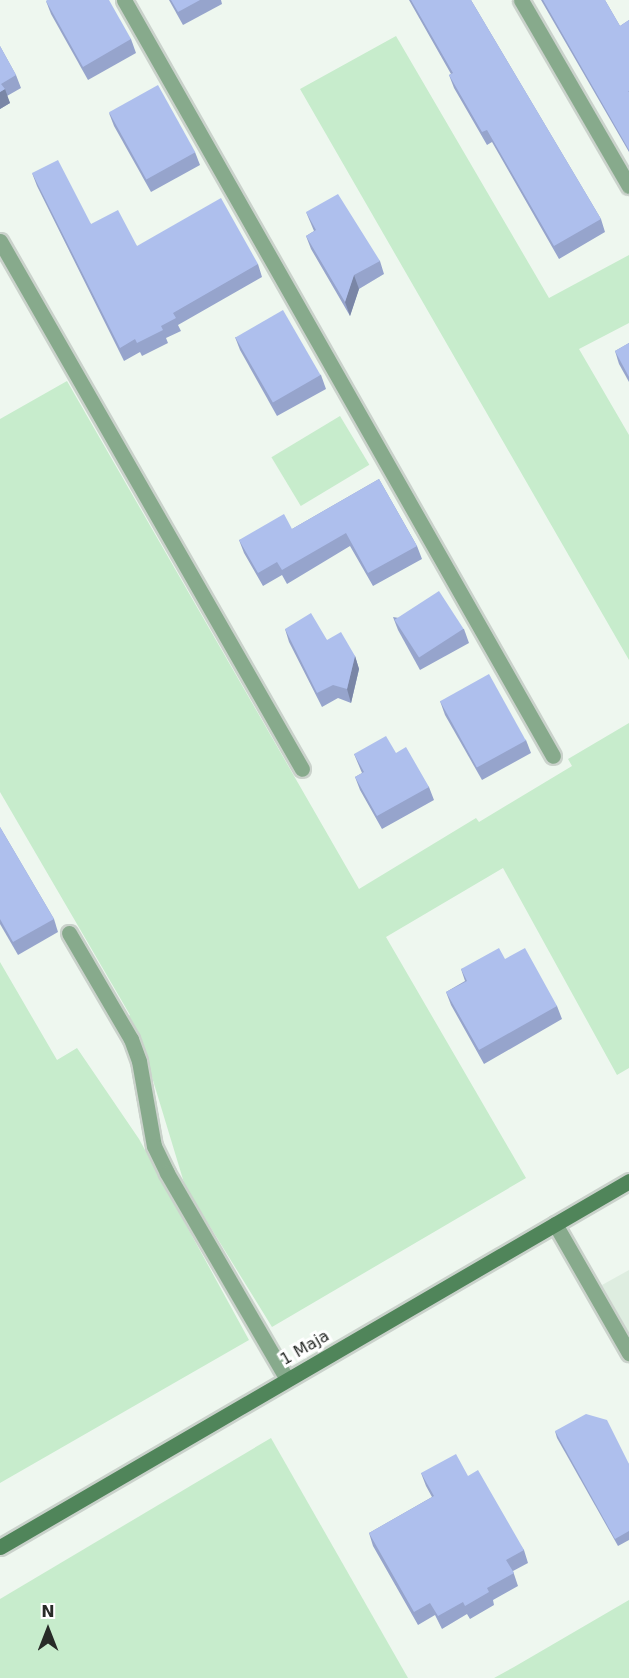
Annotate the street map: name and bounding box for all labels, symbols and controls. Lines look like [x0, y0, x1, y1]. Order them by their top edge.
street label: 1 Maja [277, 1326, 333, 1370]
north arrow [18, 1600, 78, 1660]
text: N [41, 1602, 55, 1621]

